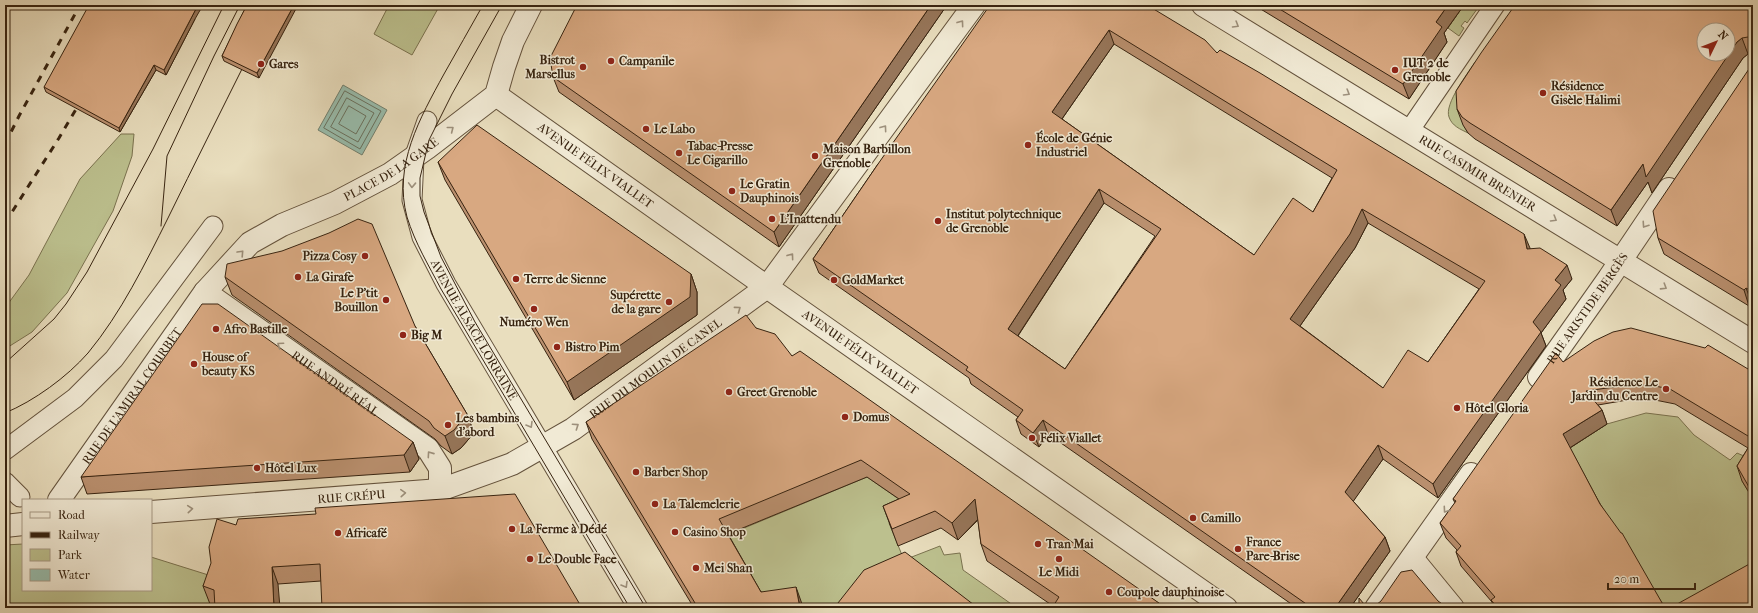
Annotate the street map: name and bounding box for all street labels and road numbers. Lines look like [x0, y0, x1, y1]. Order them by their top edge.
street label: AVENUE FÉLIX VIALLET [534, 119, 657, 212]
street label: RUE CASIMIR BRENIER [1416, 132, 1540, 215]
street label: PLACE DE LA GARE [341, 135, 441, 204]
street label: RUE ARISTIDE BERGÈS [1544, 250, 1631, 366]
street label: AVENUE ALSACE LORRAINE [427, 256, 520, 403]
street label: AVENUE FÉLIX VIALLET [799, 306, 922, 398]
street label: RUE DU MOULIN DE CANEL [587, 315, 725, 421]
street label: RUE DE L'AMIRAL COURBET [79, 324, 185, 467]
street label: RUE ANDRÉ RÉAL [289, 348, 382, 419]
street label: RUE CRÉPU [317, 487, 387, 506]

